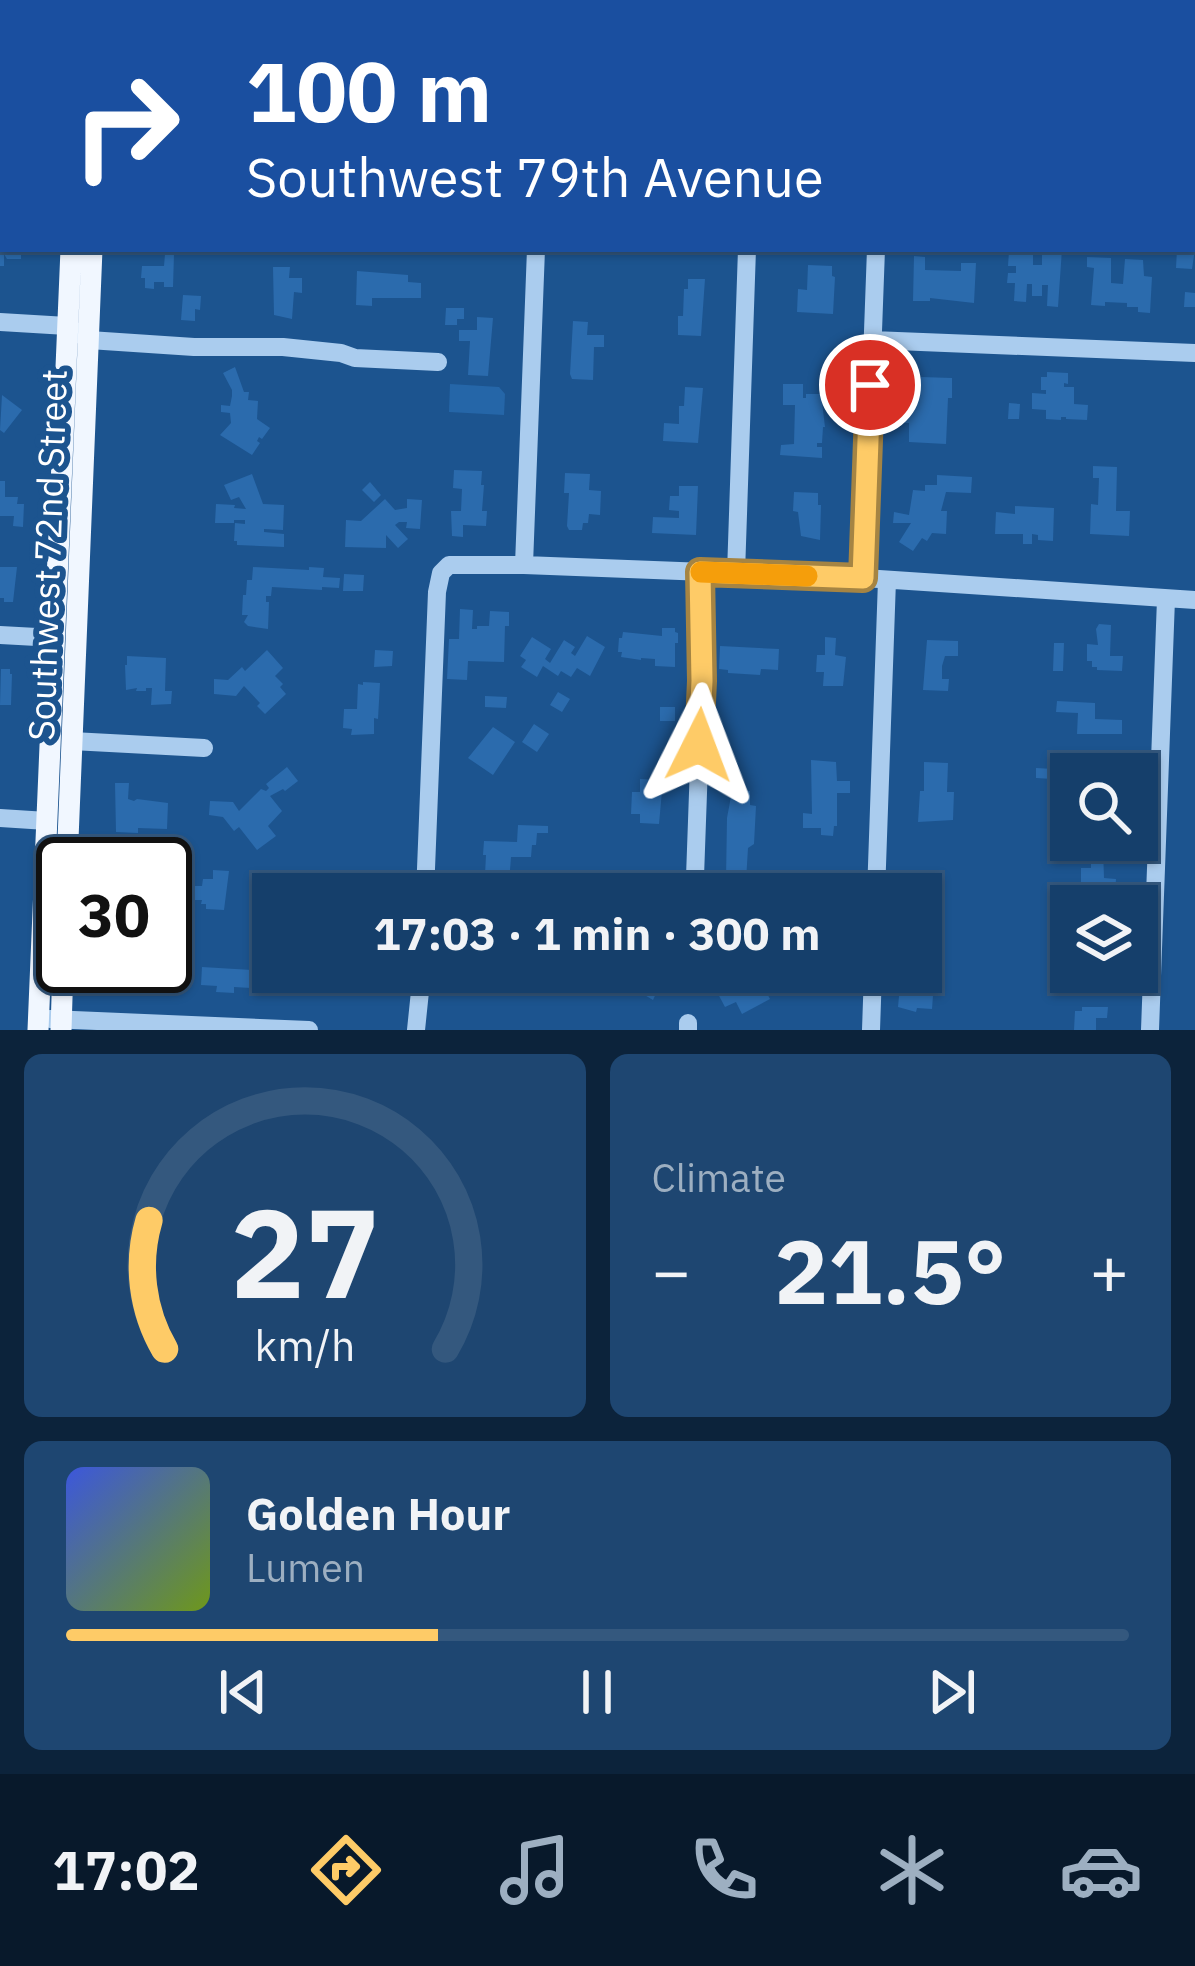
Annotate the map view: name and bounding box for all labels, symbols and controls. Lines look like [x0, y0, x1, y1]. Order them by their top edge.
text: 100 m [246, 36, 492, 145]
icon: right [48, 48, 204, 204]
text: Southwest 79th Avenue [246, 142, 824, 212]
pin [819, 334, 921, 436]
icon: arrive [837, 352, 903, 418]
street label: Southwest 72nd Street [17, 368, 77, 742]
position arrow [636, 682, 762, 808]
map controls [1050, 753, 1158, 993]
button: search [1050, 753, 1158, 861]
speed limit sign: 30 [36, 837, 192, 993]
button: layers [1050, 885, 1158, 993]
text: 17:03 · 1 min · 300 m [374, 904, 820, 962]
text: Climate [652, 1152, 786, 1203]
text: 27 [230, 1170, 380, 1332]
text: 21.5° [774, 1212, 1006, 1329]
text: − [652, 1227, 691, 1313]
text: + [1089, 1227, 1129, 1313]
text: km/h [254, 1316, 355, 1372]
text: Golden Hour [246, 1484, 510, 1542]
text: Lumen [246, 1542, 365, 1593]
icon: previous [210, 1659, 276, 1725]
icon: pause [564, 1659, 630, 1725]
icon: next [919, 1659, 985, 1725]
icon: directions [304, 1828, 388, 1912]
icon: music [493, 1828, 577, 1912]
icon: phone [682, 1828, 766, 1912]
icon: climate [870, 1828, 954, 1912]
icon: car [1059, 1828, 1143, 1912]
text: 17:02 [52, 1835, 200, 1905]

